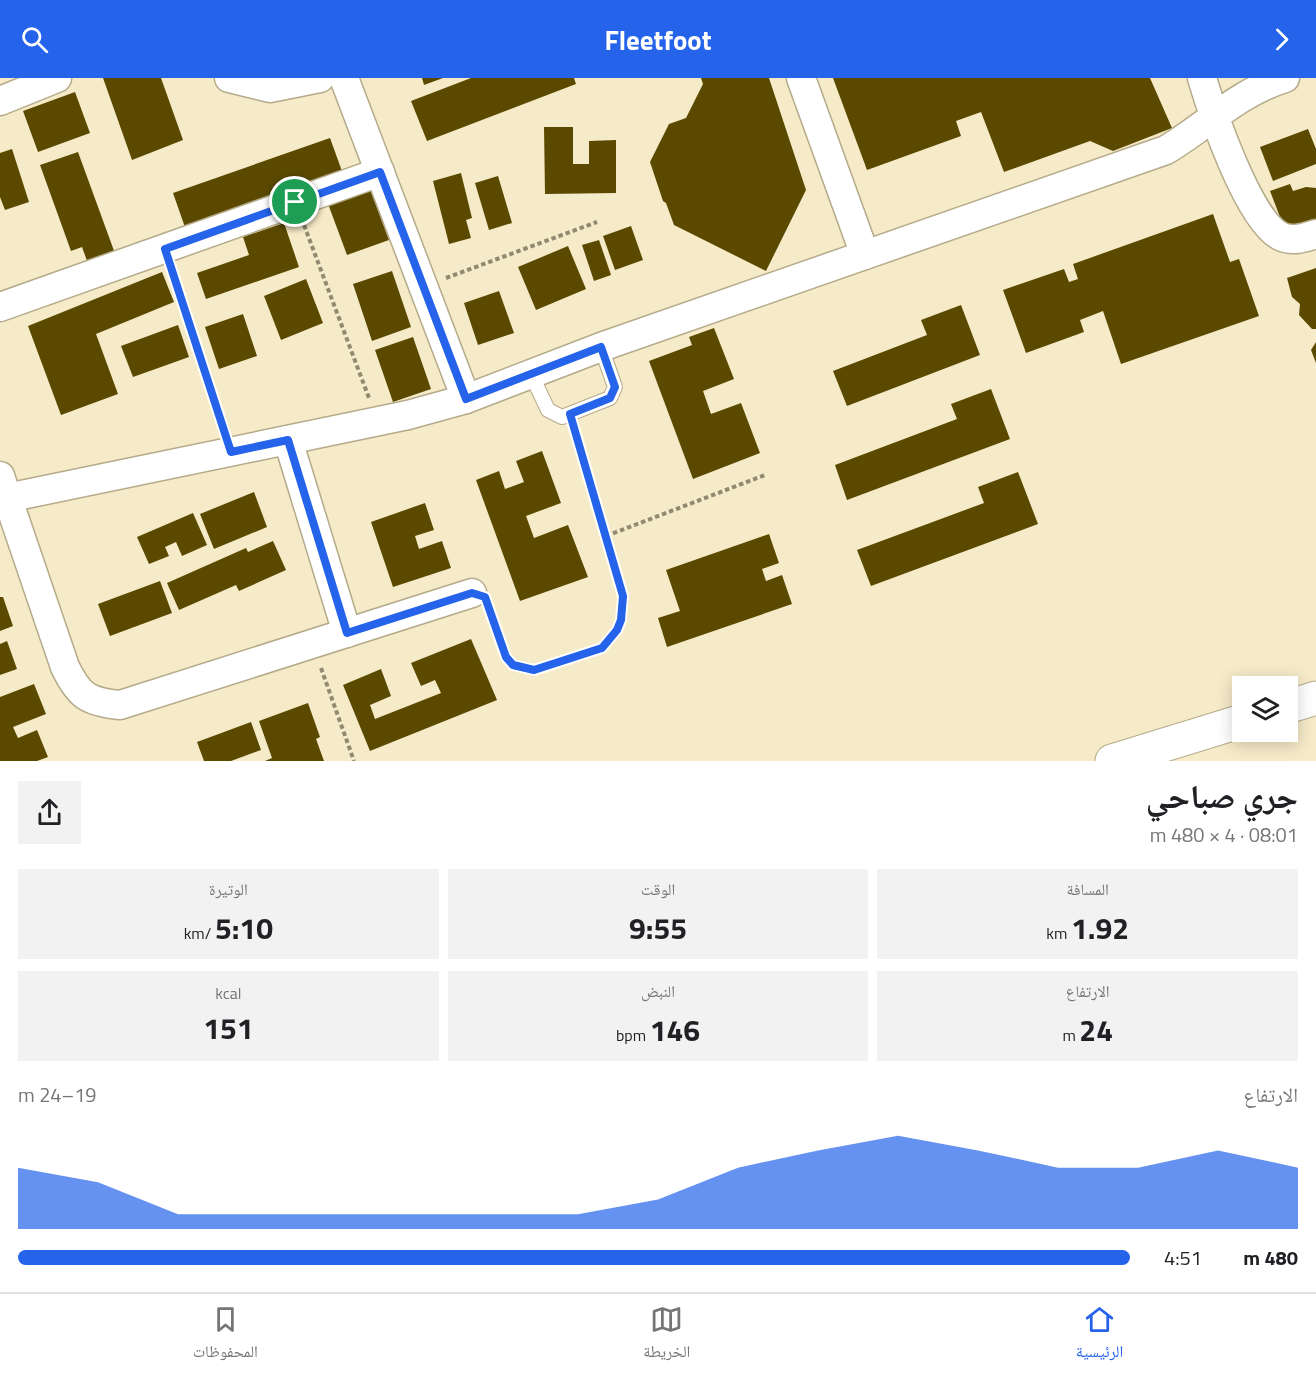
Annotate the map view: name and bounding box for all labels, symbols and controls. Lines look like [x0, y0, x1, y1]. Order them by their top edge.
text: Fleetfoot [604, 19, 712, 60]
icon: search [18, 23, 51, 56]
icon: forward [1265, 23, 1298, 56]
pin [269, 176, 320, 227]
icon: arrive [278, 185, 311, 218]
map controls [1232, 676, 1298, 742]
button: layers [1232, 676, 1298, 742]
text: جري صباحي [1146, 771, 1298, 821]
button: share [18, 781, 81, 844]
text: 08:01 · 4 × 480 m [1150, 819, 1298, 850]
text: الوتيرة [209, 877, 248, 901]
text: الوقت [641, 877, 675, 901]
text: المسافة [1066, 877, 1109, 901]
text: 5:10 [215, 905, 273, 951]
text: 9:55 [629, 905, 687, 951]
text: 1.92 [1071, 905, 1129, 951]
text: /km [184, 921, 215, 945]
text: km [1046, 921, 1071, 945]
text: النبض [641, 979, 675, 1003]
text: الارتفاع [1066, 979, 1110, 1003]
text: kcal [215, 981, 241, 1005]
text: 151 [203, 1005, 254, 1051]
text: 146 [650, 1007, 700, 1053]
text: 24 [1079, 1007, 1113, 1053]
text: bpm [616, 1023, 650, 1047]
text: m [1062, 1023, 1079, 1047]
text: 19–24 m [18, 1079, 97, 1110]
text: الارتفاع [1243, 1079, 1298, 1110]
text: 4:51 [1164, 1242, 1202, 1273]
text: 480 m [1243, 1242, 1298, 1273]
tab: المحفوظات [193, 1303, 258, 1367]
tab: الخريطة [643, 1303, 690, 1367]
tab: الرئيسية [1076, 1303, 1123, 1367]

